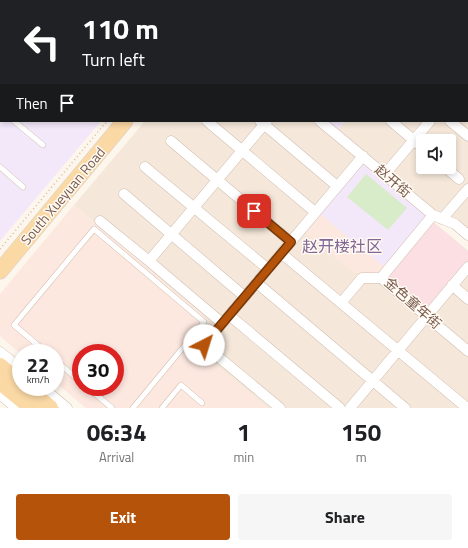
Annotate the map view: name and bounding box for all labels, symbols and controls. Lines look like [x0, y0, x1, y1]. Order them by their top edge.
text: 110 m [82, 7, 159, 50]
icon: left [16, 16, 68, 68]
text: Turn left [82, 46, 145, 73]
text: Then [16, 92, 48, 115]
icon: arrive [56, 92, 78, 114]
map controls [416, 134, 456, 174]
button: sound [416, 134, 456, 174]
street label: South Xueyuan Road [15, 142, 110, 249]
street label: 赵开街 [370, 158, 416, 202]
pin [237, 194, 271, 228]
icon: arrive [243, 200, 265, 222]
district label: 赵开楼社区 [302, 234, 382, 258]
street label: 金色童年街 [380, 272, 447, 334]
position arrow [183, 324, 225, 366]
speed limit sign: 30 [72, 344, 124, 396]
text: 22 [27, 349, 49, 380]
text: km/h [27, 372, 49, 387]
text: 06:34 [87, 414, 147, 450]
text: 1 [237, 414, 251, 450]
text: 150 [341, 414, 381, 450]
text: Arrival [99, 447, 134, 467]
text: min [233, 447, 254, 467]
text: m [356, 447, 367, 467]
button: Exit [16, 494, 230, 540]
button: Share [238, 494, 452, 540]

